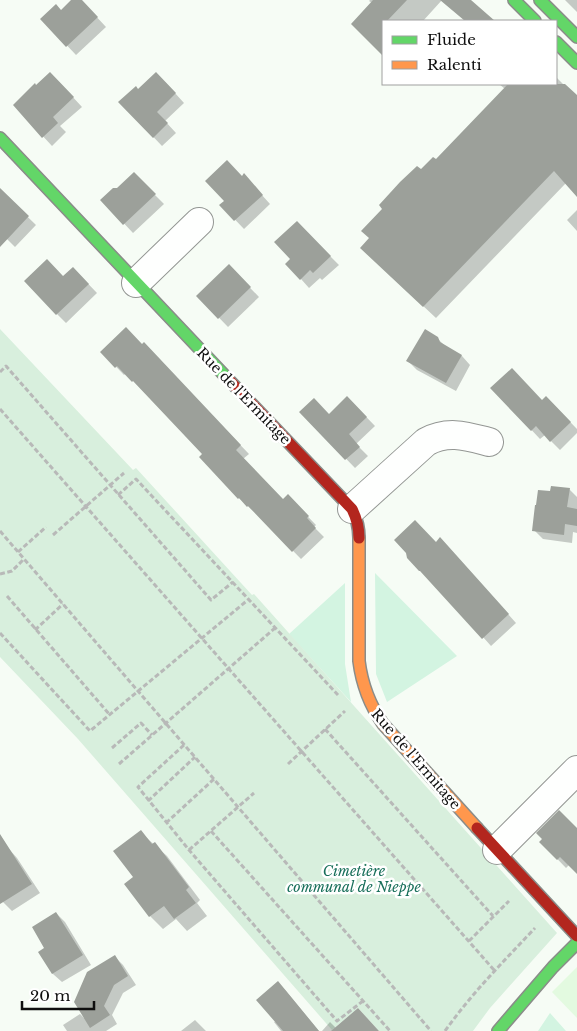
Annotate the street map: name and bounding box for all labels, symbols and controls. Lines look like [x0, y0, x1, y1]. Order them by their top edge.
legend [382, 20, 557, 85]
text: Fluide [427, 30, 476, 49]
text: Ralenti [427, 55, 482, 74]
street label: Rue de l'Ermitage [193, 344, 295, 448]
street label: Rue de l'Ermitage [367, 705, 465, 813]
park label: Cimetière communal de Nieppe [287, 862, 421, 896]
scale bar [22, 978, 95, 1010]
text: 20 m [30, 986, 70, 1005]

